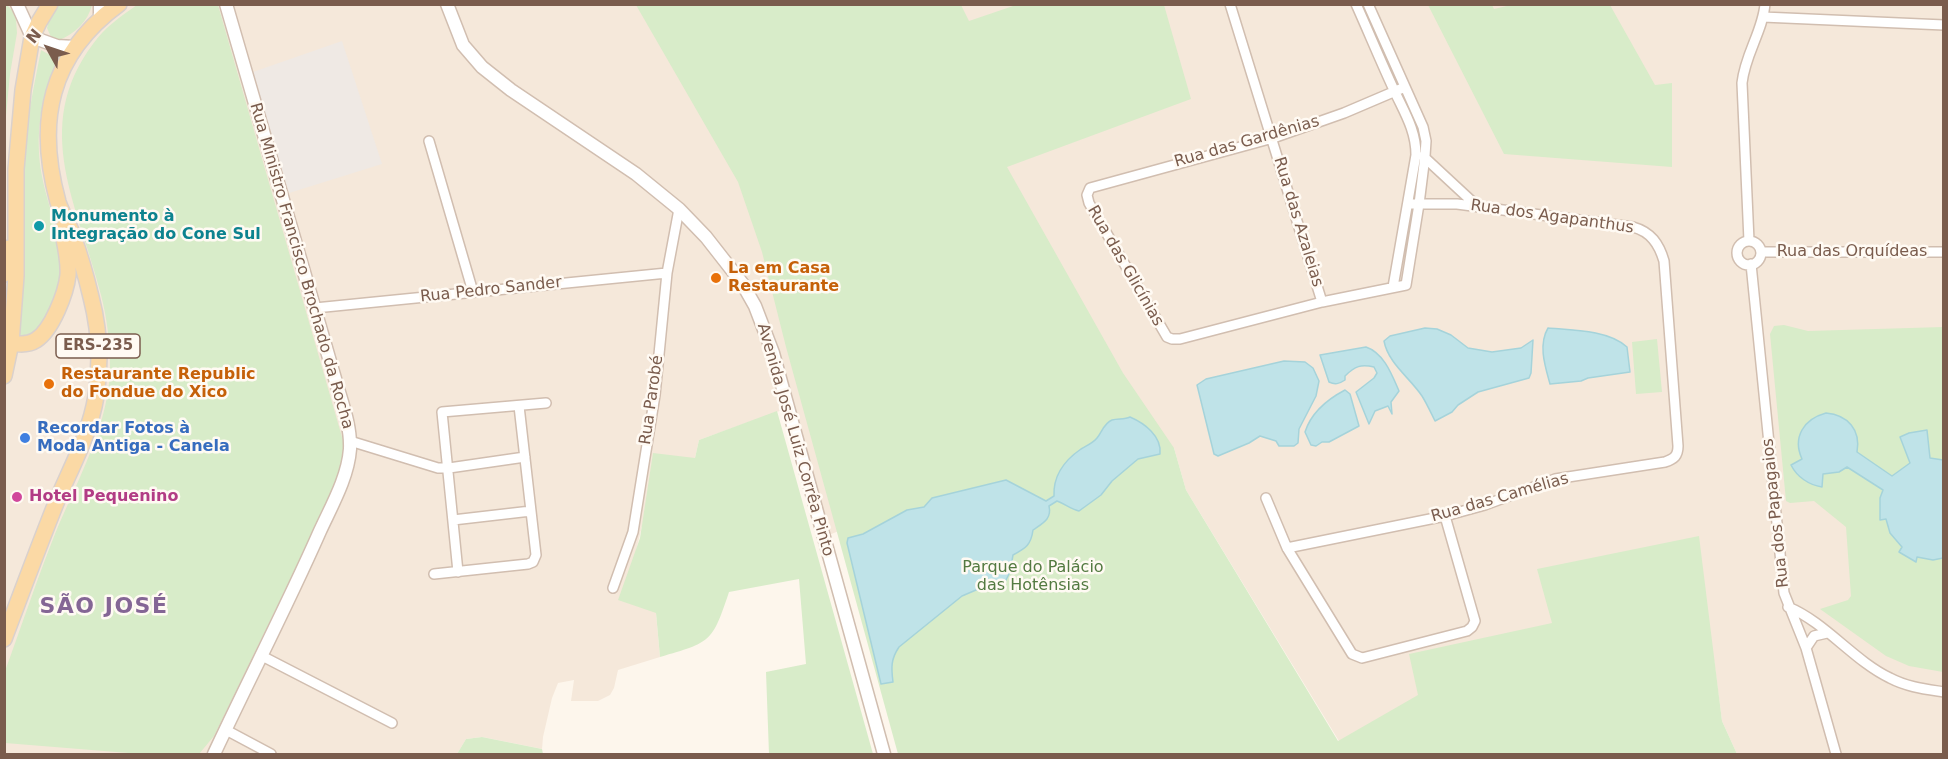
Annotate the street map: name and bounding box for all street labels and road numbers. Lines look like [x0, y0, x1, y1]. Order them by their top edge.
street label: Rua Ministro Francisco Brochado da Rocha [245, 101, 357, 431]
street label: Rua das Gardênias [1172, 112, 1322, 172]
street label: Rua das Azaleias [1269, 155, 1327, 289]
street label: Rua dos Agapanthus [1469, 196, 1635, 238]
street label: Rua das Glicínias [1083, 202, 1167, 330]
street label: Rua das Orquídeas [1777, 242, 1927, 262]
street label: Rua Pedro Sander [419, 273, 563, 307]
street label: Avenida José Luiz Corrêa Pinto [752, 321, 838, 559]
road number: ERS-235 [56, 334, 140, 358]
street label: Rua Parobé [636, 354, 668, 446]
street label: Rua dos Papagaios [1759, 437, 1793, 589]
street label: Rua das Camélias [1429, 469, 1571, 527]

